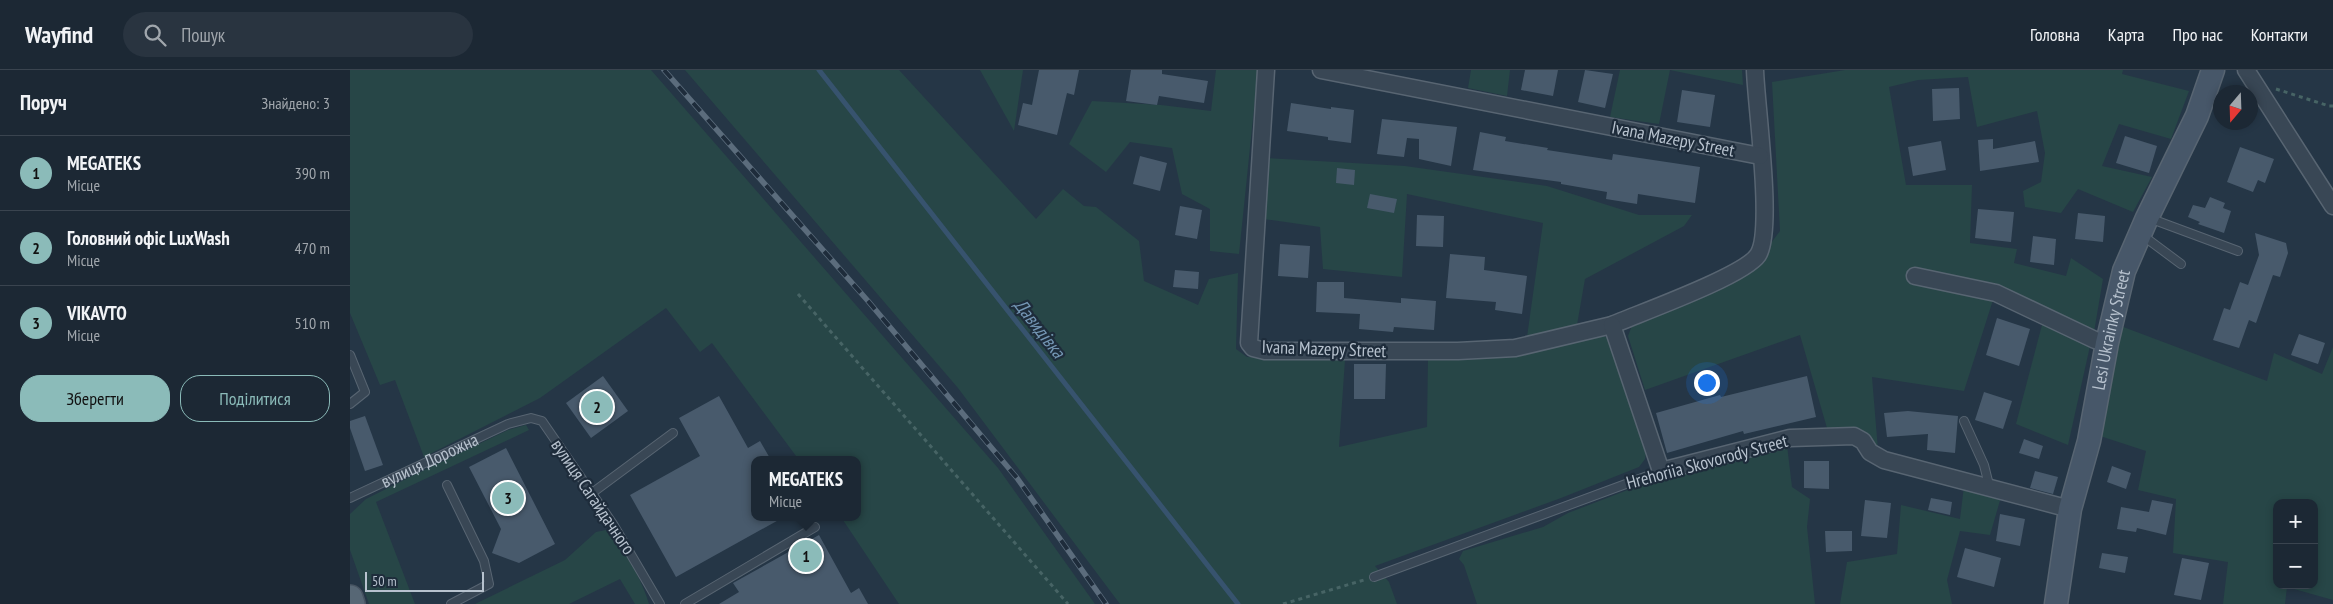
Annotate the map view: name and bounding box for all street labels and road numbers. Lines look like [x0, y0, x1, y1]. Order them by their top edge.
street label: Ivana Mazepy Street [1610, 115, 1737, 162]
street label: Lesi Ukrainky Street [2087, 267, 2135, 392]
street label: Ivana Mazepy Street [1261, 335, 1387, 362]
street label: вулиця Дорожна [377, 428, 482, 493]
street label: Hrehoriia Skovorody Street [1624, 429, 1790, 494]
street label: вулиця Сагайдачного [546, 435, 641, 559]

